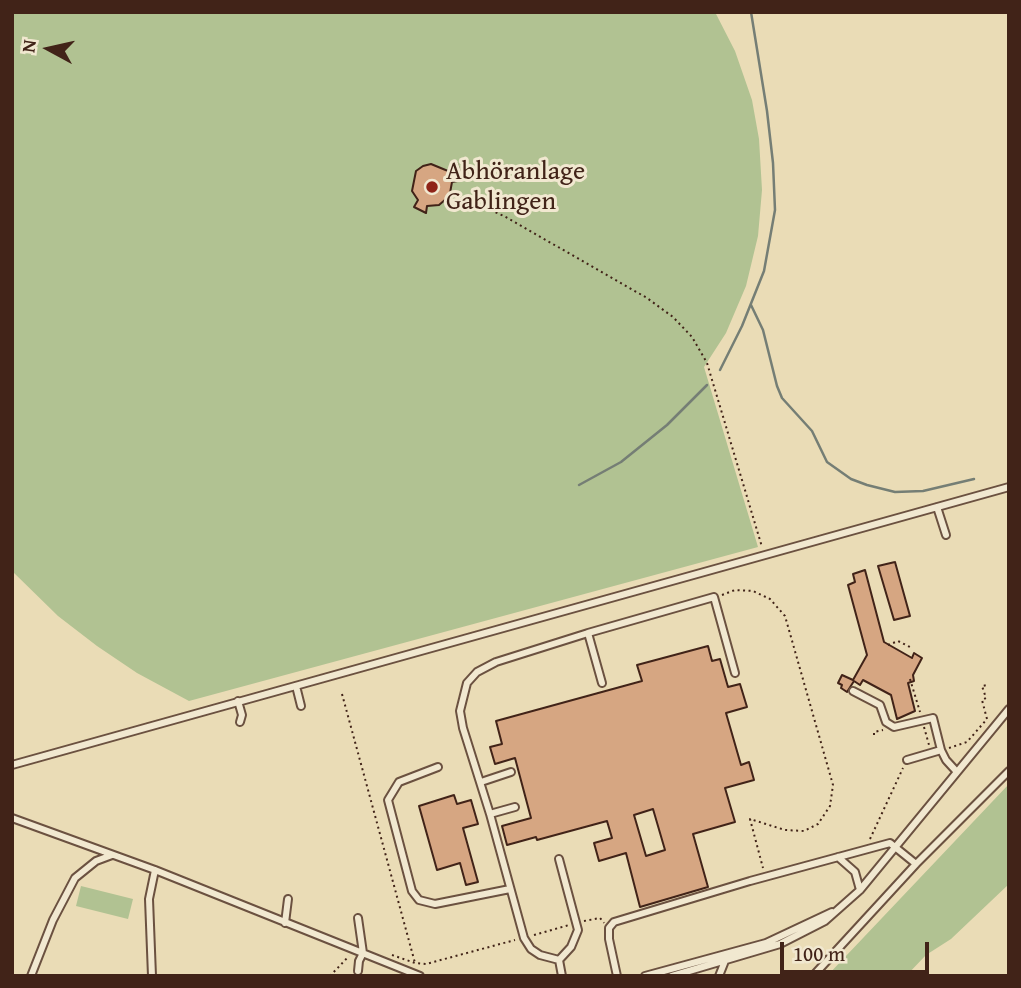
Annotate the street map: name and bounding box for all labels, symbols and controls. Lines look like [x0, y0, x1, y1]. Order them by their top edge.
north arrow [14, 14, 84, 84]
text: N [13, 38, 43, 54]
place label: Abhöranlage Gablingen [446, 156, 585, 218]
marker: Abhöranlage Gablingen [424, 179, 440, 195]
scale bar [783, 928, 932, 972]
text: 100 m [793, 938, 845, 969]

